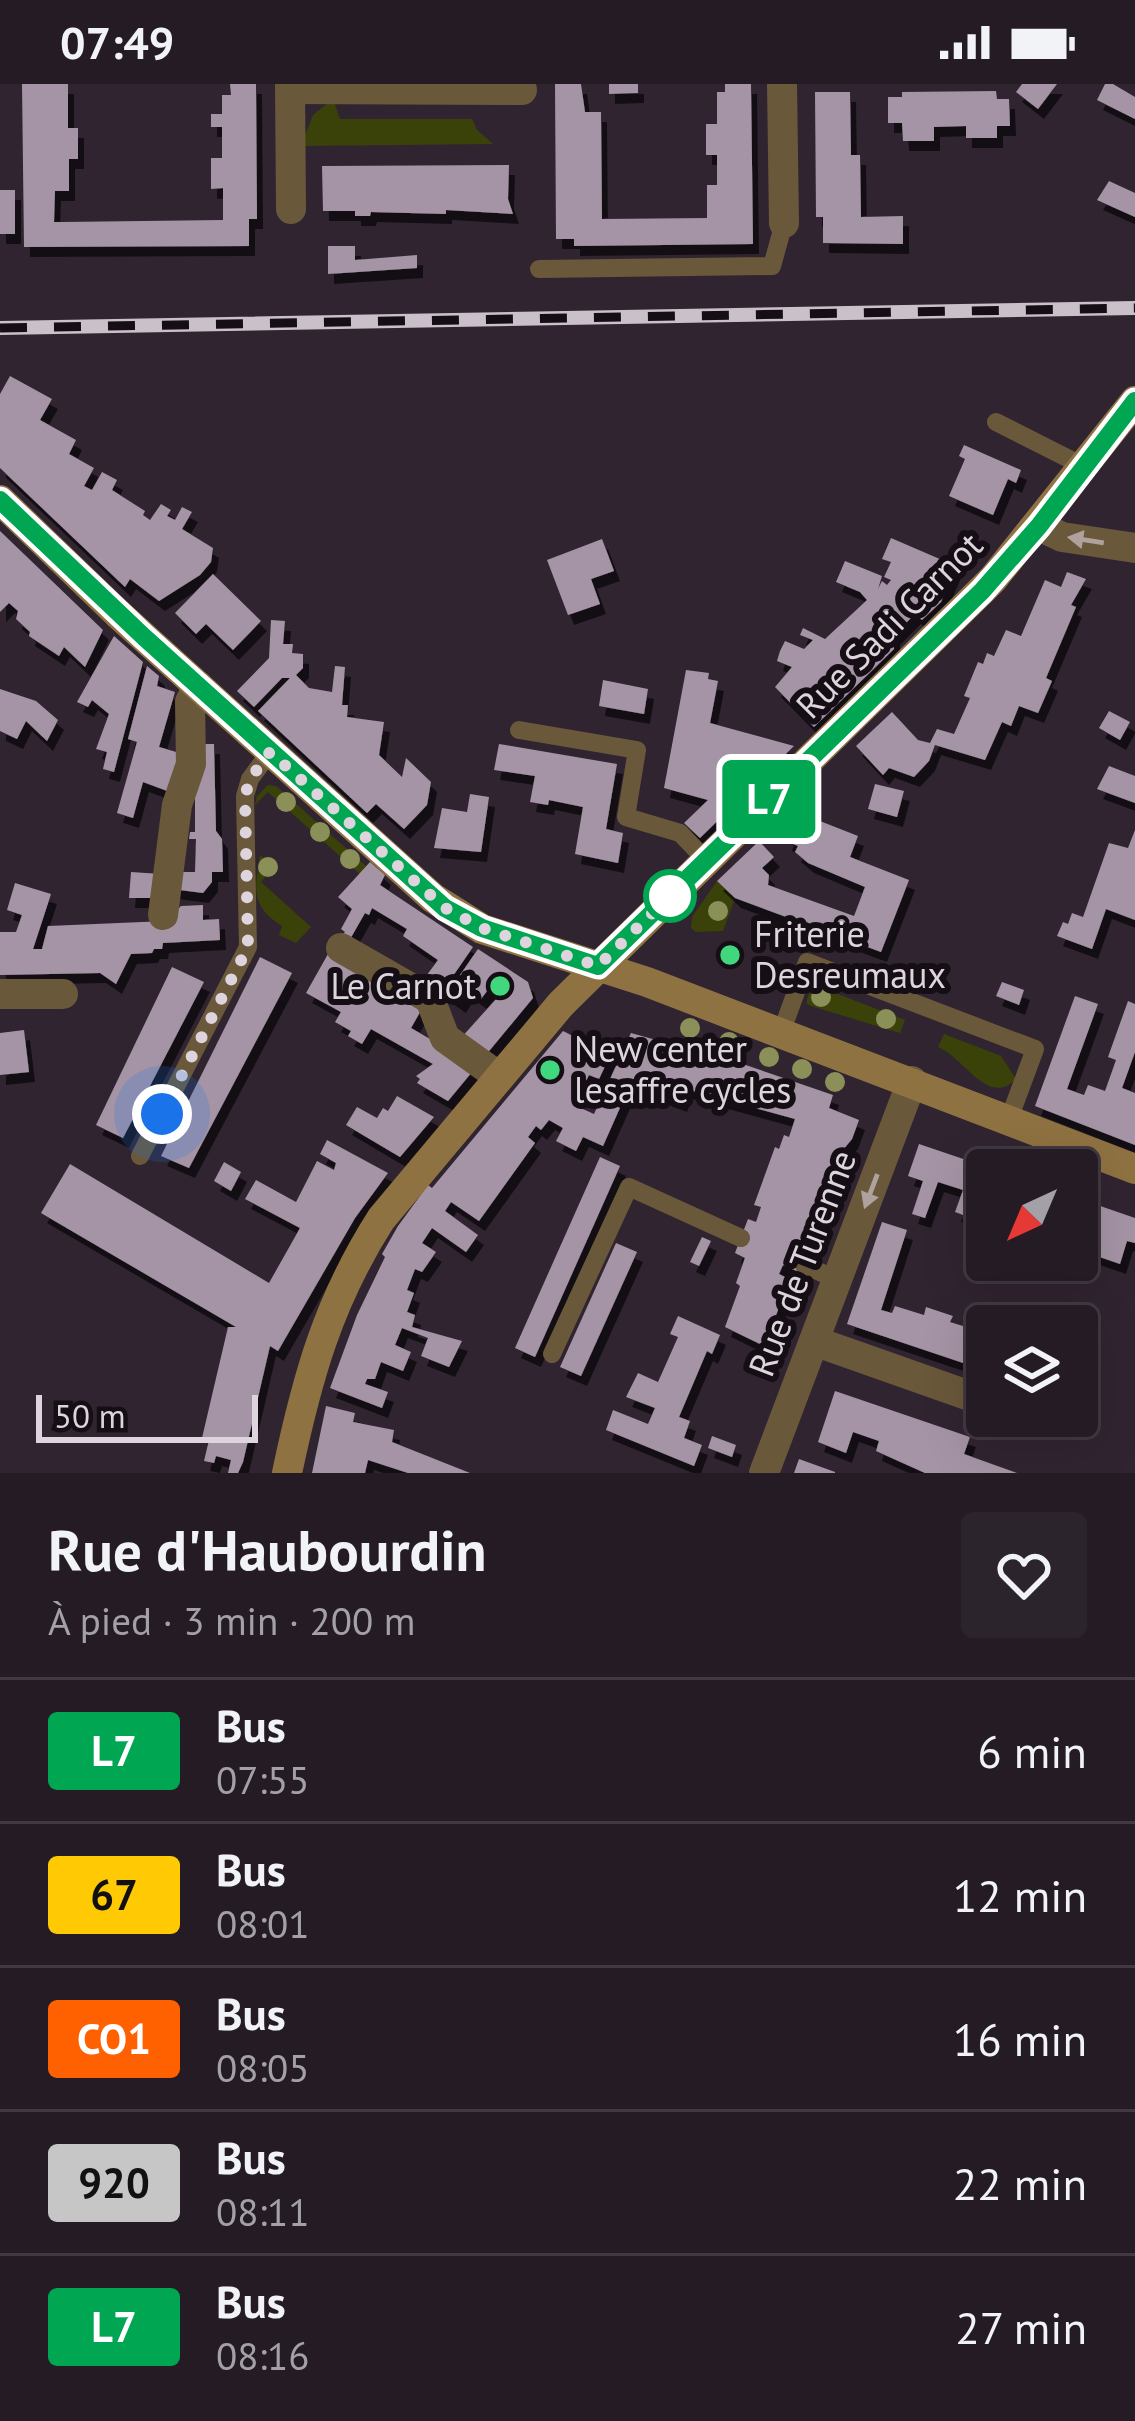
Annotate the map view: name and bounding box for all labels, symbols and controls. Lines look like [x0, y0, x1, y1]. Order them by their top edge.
text: 07:49 [60, 13, 174, 71]
street label: Rue Sadi Carnot [785, 521, 992, 728]
one-way arrow [1067, 531, 1104, 550]
line badge: L7 [715, 760, 823, 838]
text: L7 [746, 771, 792, 826]
unlabelled marker [645, 871, 695, 921]
place label: Friterie Desreumaux [754, 910, 946, 998]
marker: Friterie Desreumaux [717, 942, 743, 968]
place label: Le Carnot [330, 962, 476, 1009]
marker: Le Carnot [487, 973, 513, 999]
place label: New center lesaffre cycles [574, 1025, 791, 1113]
marker: New center lesaffre cycles [537, 1057, 563, 1083]
your location [132, 1084, 192, 1144]
street label: Rue de Turenne [737, 1143, 866, 1382]
north arrow [966, 1149, 1098, 1281]
map controls [966, 1149, 1098, 1437]
one-way arrow [861, 1173, 880, 1209]
button: layers [966, 1305, 1098, 1437]
scale bar [36, 1389, 258, 1442]
text: 50 m [54, 1394, 126, 1437]
button: heart [961, 1512, 1087, 1638]
text: Rue d'Haubourdin [48, 1513, 487, 1587]
text: À pied · 3 min · 200 m [48, 1595, 415, 1646]
text: Bus [216, 1696, 286, 1754]
text: 6 min [977, 1722, 1087, 1780]
text: L7 [91, 1723, 137, 1778]
text: 07:55 [216, 1754, 310, 1805]
text: Bus [216, 1840, 286, 1898]
text: 12 min [953, 1866, 1087, 1924]
text: 67 [90, 1867, 138, 1922]
text: 08:01 [216, 1898, 310, 1949]
text: Bus [216, 1984, 286, 2042]
text: 16 min [953, 2010, 1087, 2068]
text: CO1 [77, 2011, 151, 2066]
text: 08:05 [216, 2042, 310, 2093]
text: Bus [216, 2128, 286, 2186]
text: 22 min [953, 2154, 1087, 2212]
text: 920 [78, 2155, 150, 2210]
text: 08:11 [216, 2186, 310, 2237]
text: Bus [216, 2272, 286, 2330]
text: 27 min [955, 2298, 1087, 2356]
text: L7 [91, 2299, 137, 2354]
text: 08:16 [216, 2330, 310, 2381]

